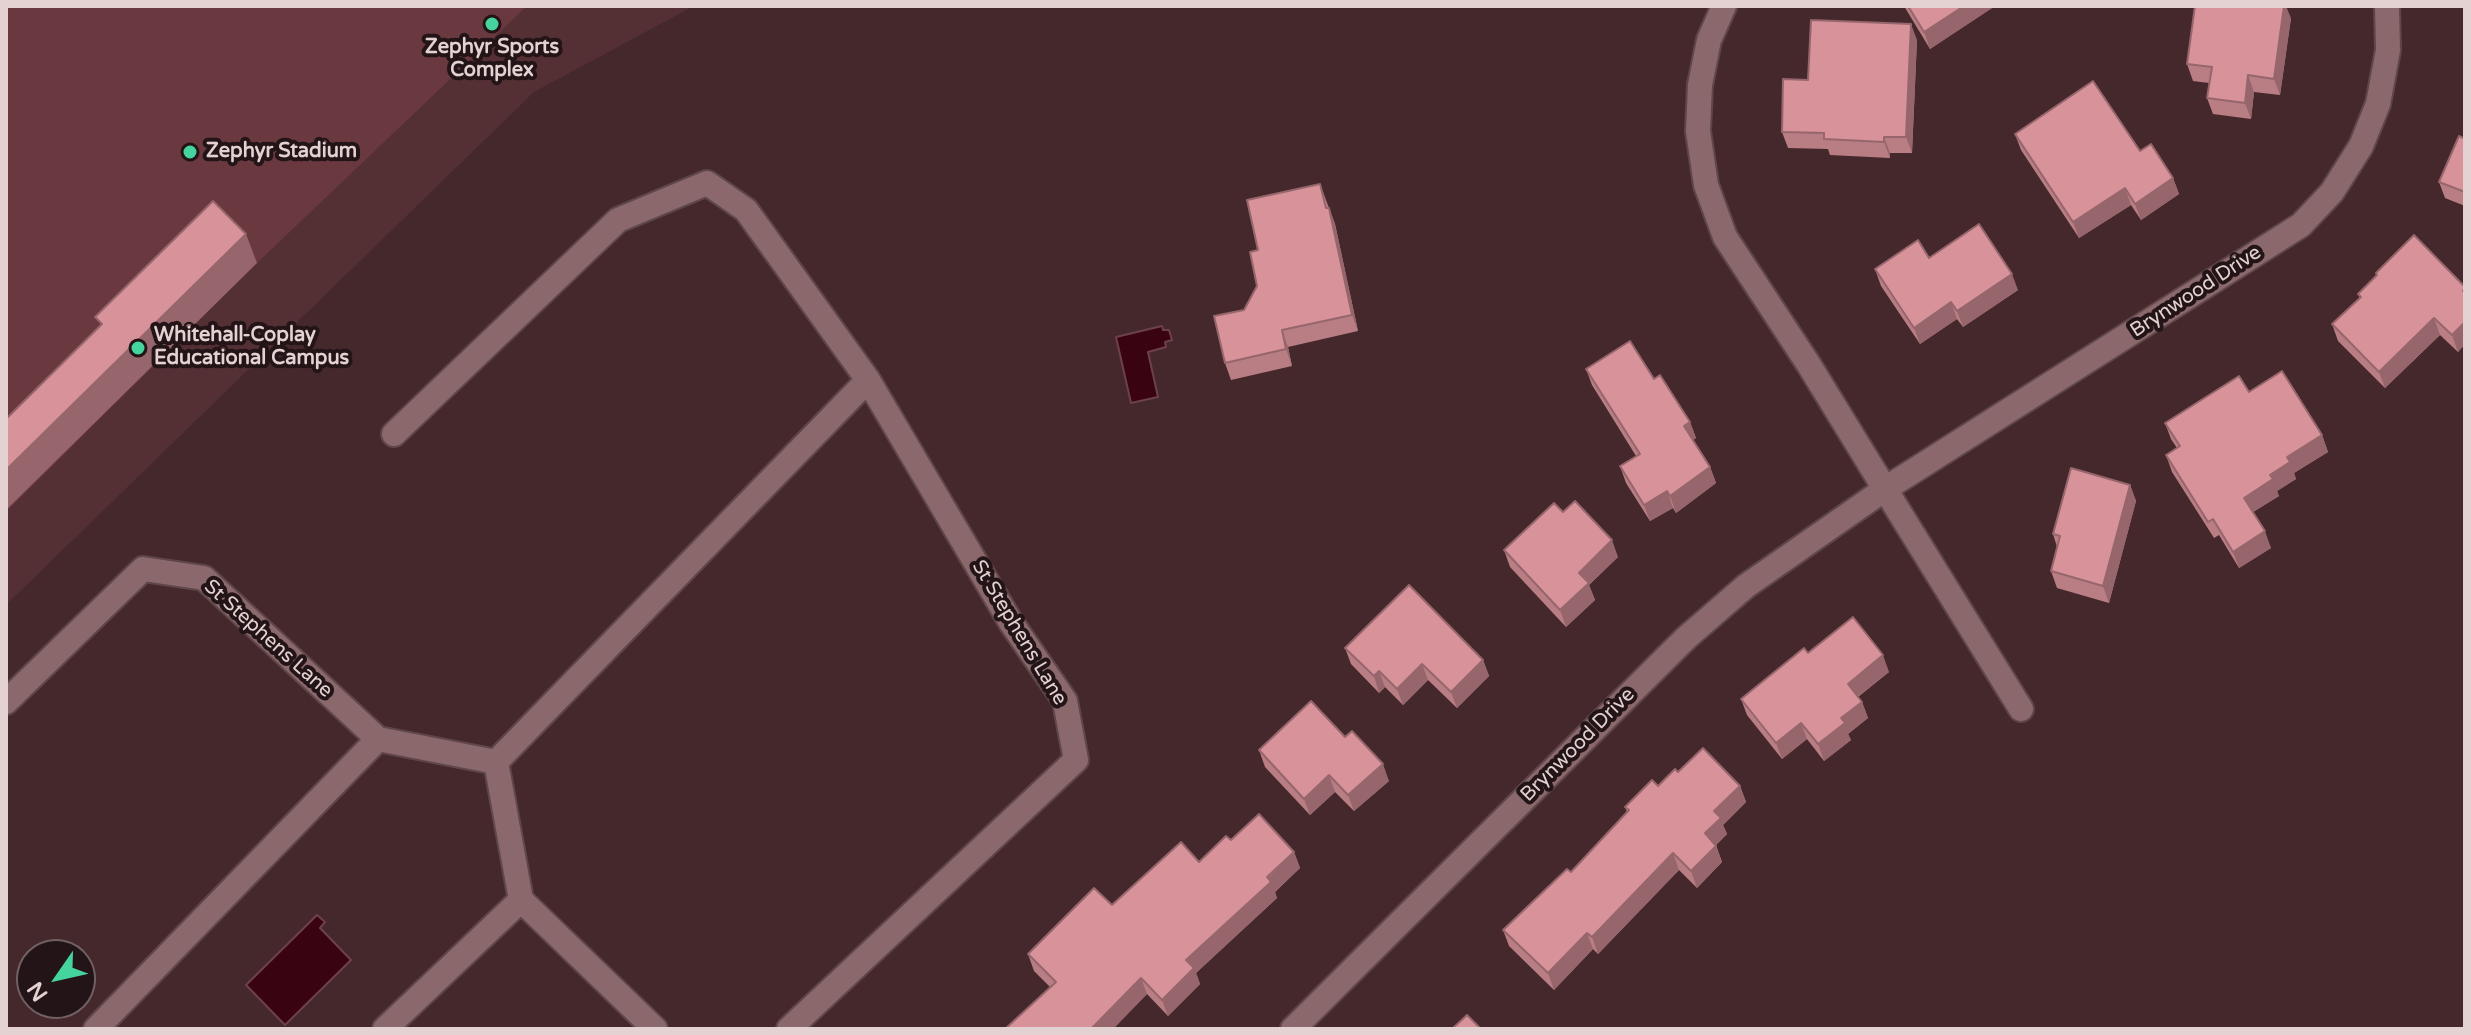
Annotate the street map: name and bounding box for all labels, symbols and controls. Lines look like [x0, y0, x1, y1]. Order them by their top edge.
marker: Zephyr Sports Complex [483, 15, 501, 33]
place label: Zephyr Sports Complex [425, 36, 559, 83]
place label: Zephyr Stadium [206, 140, 357, 164]
marker: Zephyr Stadium [181, 143, 199, 161]
street label: Brynwood Drive [2126, 241, 2266, 343]
place label: Whitehall-Coplay Educational Campus [154, 324, 349, 371]
marker: Whitehall-Coplay Educational Campus [129, 339, 147, 357]
street label: St Stephens Lane [966, 556, 1072, 710]
street label: St Stephens Lane [199, 575, 337, 703]
street label: Brynwood Drive [1516, 683, 1640, 807]
north arrow [16, 939, 96, 1019]
text: N [22, 977, 53, 1006]

